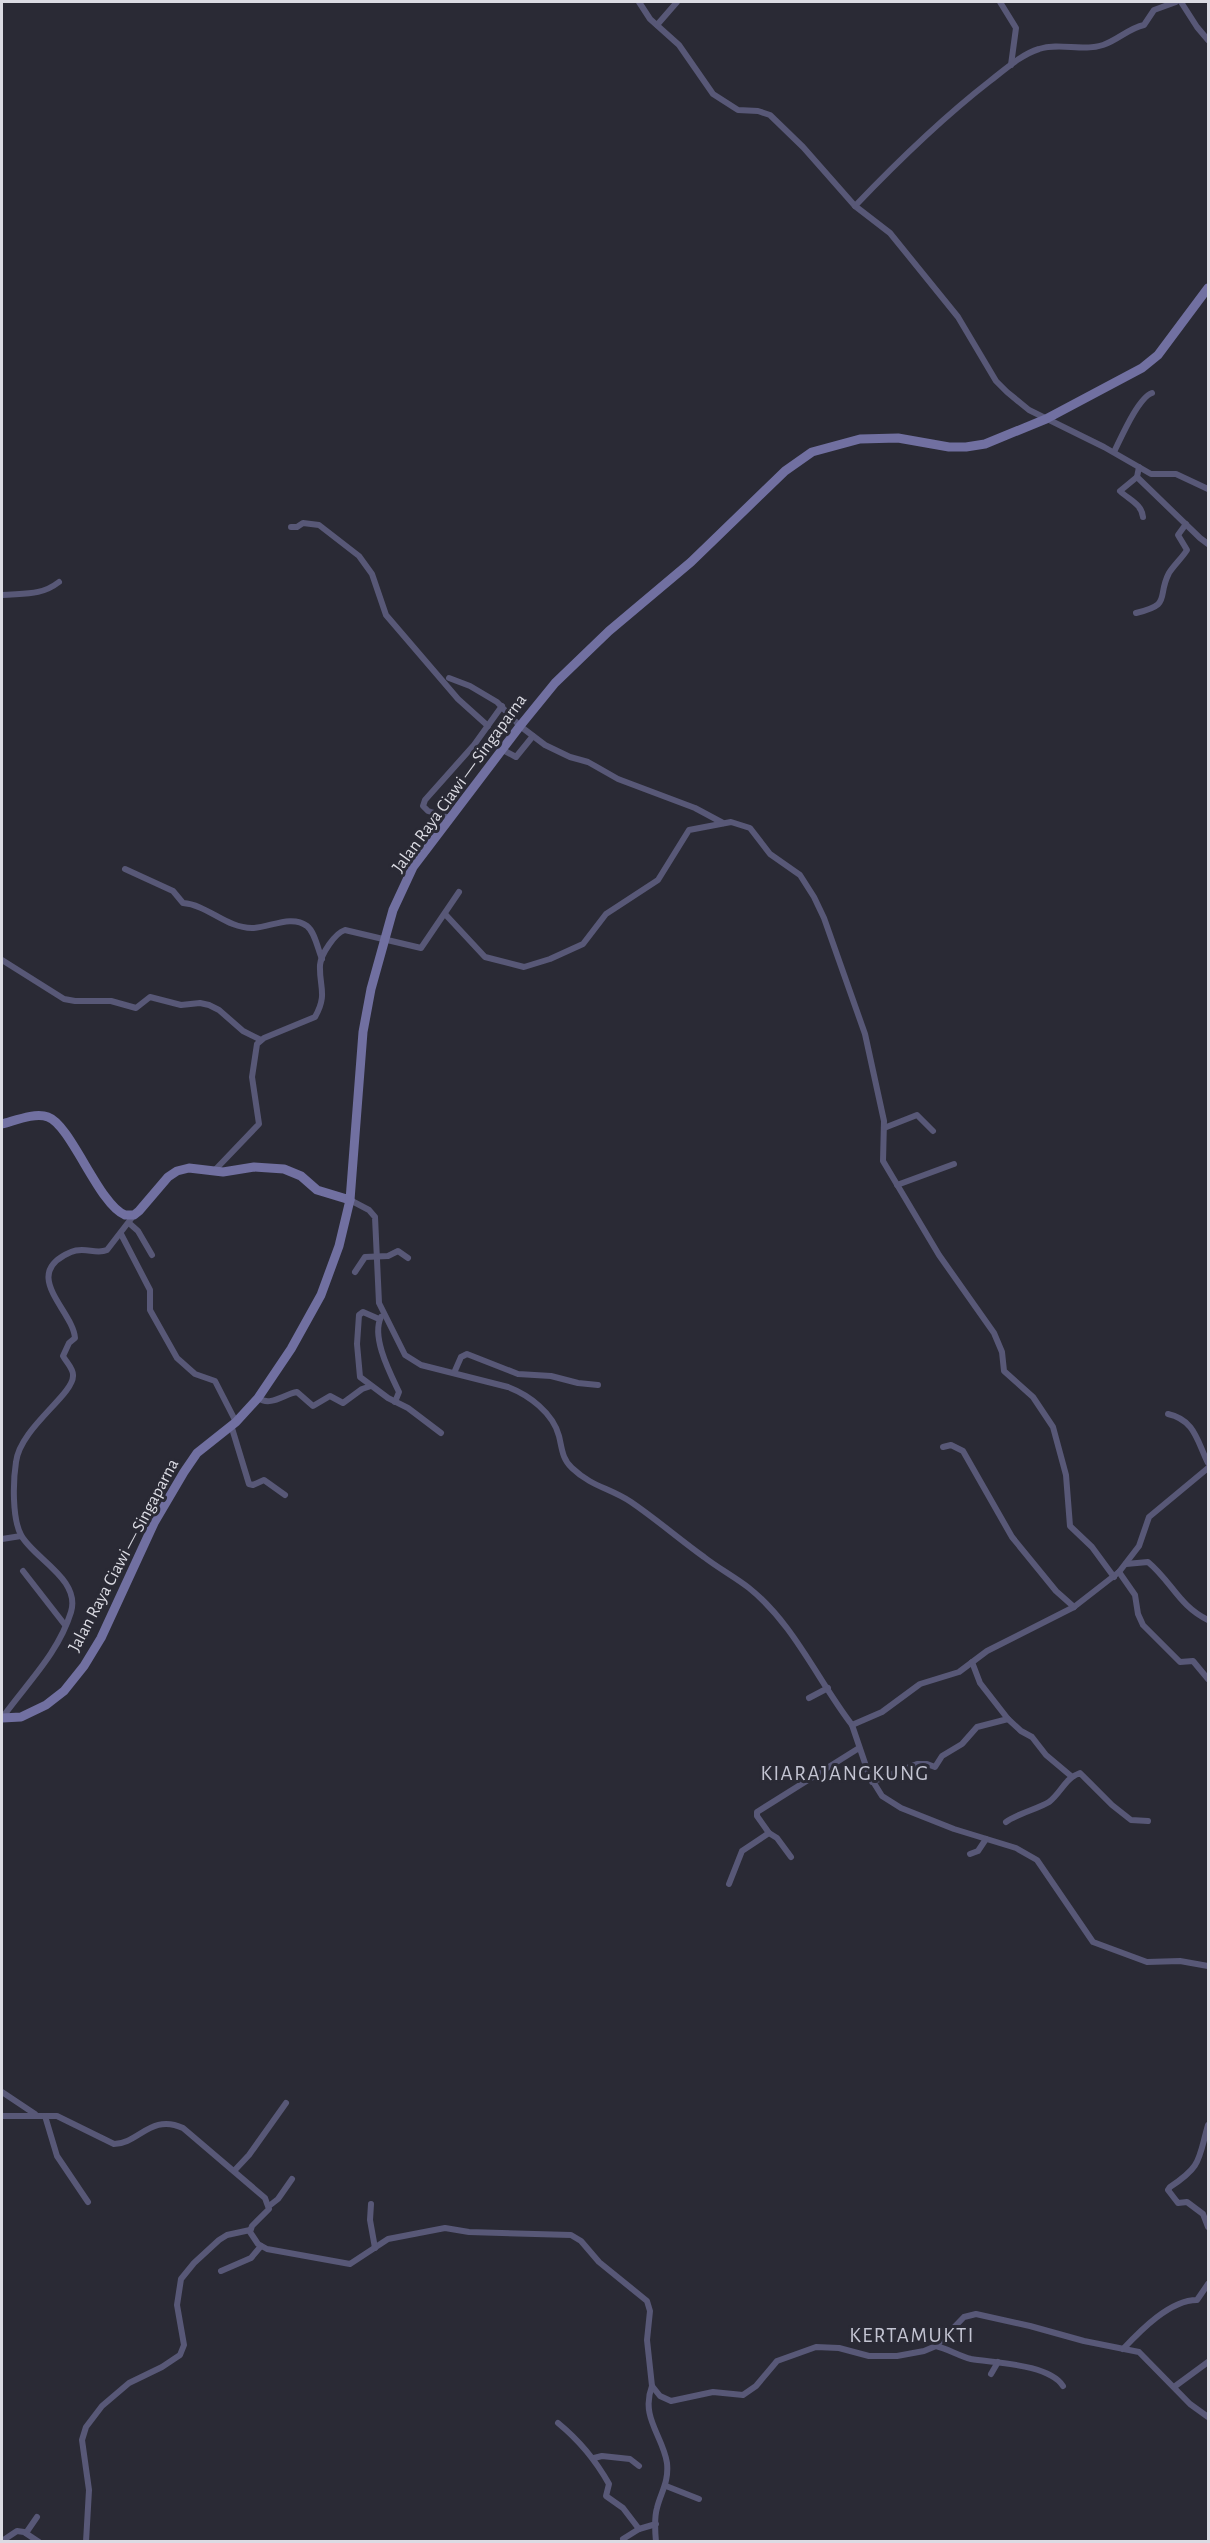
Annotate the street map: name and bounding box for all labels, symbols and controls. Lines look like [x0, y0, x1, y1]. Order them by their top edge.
street label: Jalan Raya Ciawi — Singaparna [389, 691, 530, 876]
street label: Jalan Raya Ciawi — Singaparna [65, 1456, 182, 1655]
district label: KIARAJANGKUNG [761, 1763, 930, 1784]
district label: KERTAMUKTI [849, 2325, 975, 2346]

